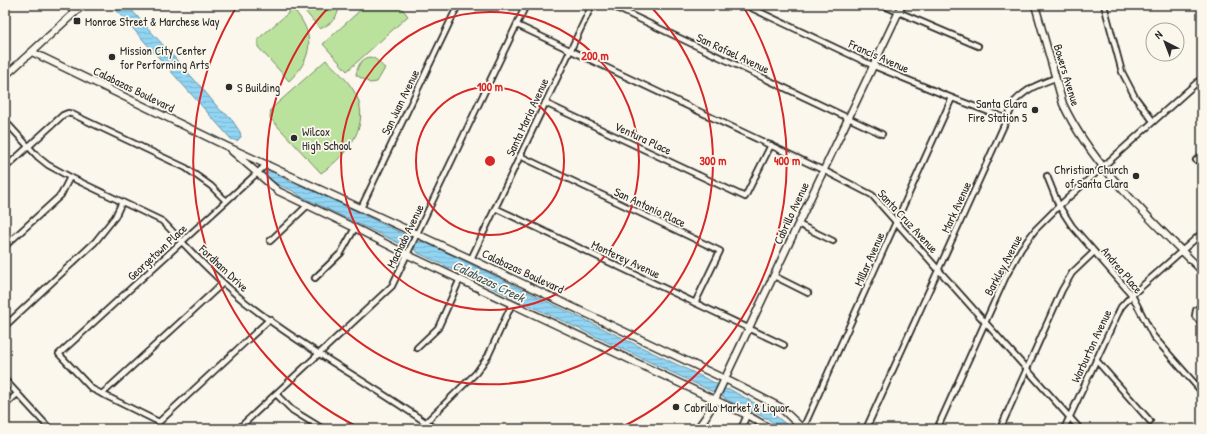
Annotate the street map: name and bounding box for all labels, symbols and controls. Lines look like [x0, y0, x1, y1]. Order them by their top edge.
place label: Monroe Street & Marchese Way [85, 13, 219, 30]
marker: Monroe Street & Marchese Way [72, 16, 82, 26]
north arrow [1145, 22, 1185, 62]
text: N [1151, 27, 1165, 42]
street label: San Rafael Avenue [694, 29, 772, 77]
street label: Francis Avenue [845, 35, 912, 77]
place label: Mission City Center for Performing Arts [120, 42, 209, 73]
street label: Bowers Avenue [1050, 42, 1085, 108]
text: 200 m [581, 47, 609, 64]
marker: Mission City Center for Performing Arts [107, 52, 117, 62]
street label: Calabazas Boulevard [90, 62, 178, 116]
street label: San Juan Avenue [377, 66, 423, 138]
street label: Santa Maria Avenue [501, 75, 553, 159]
text: 100 m [477, 78, 503, 95]
place label: S Building [237, 79, 280, 96]
marker: S Building [224, 82, 234, 92]
place label: Santa Clara Fire Station 5 [967, 95, 1027, 126]
marker: Santa Clara Fire Station 5 [1030, 105, 1040, 115]
street label: Ventura Place [612, 117, 674, 159]
place label: Wilcox High School [302, 123, 352, 154]
marker: Wilcox High School [289, 133, 299, 143]
text: 300 m [699, 152, 727, 169]
text: 400 m [774, 152, 800, 169]
centre of rings [483, 154, 497, 168]
place label: Christian Church of Santa Clara [1054, 161, 1128, 192]
marker: Christian Church of Santa Clara [1131, 171, 1141, 181]
street label: Mark Avenue [937, 178, 975, 235]
street label: Cabrillo Avenue [769, 179, 813, 247]
street label: San Antonio Place [611, 183, 689, 231]
street label: Santa Cruz Avenue [874, 185, 942, 257]
street label: Machado Avenue [382, 201, 428, 271]
street label: Georgetown Place [123, 220, 191, 284]
street label: Millar Avenue [850, 229, 889, 289]
street label: Barkley Avenue [980, 231, 1026, 298]
street label: Monterey Avenue [589, 236, 663, 282]
street label: Fordham Drive [195, 240, 253, 295]
street label: Andrea Place [1098, 243, 1147, 297]
street label: Calabazas Boulevard [479, 245, 567, 298]
water label: Calabazas Creek [450, 256, 529, 307]
street label: Warburton Avenue [1067, 307, 1115, 385]
place label: Cabrillo Market & Liquor [684, 399, 790, 416]
marker: Cabrillo Market & Liquor [671, 402, 681, 412]

